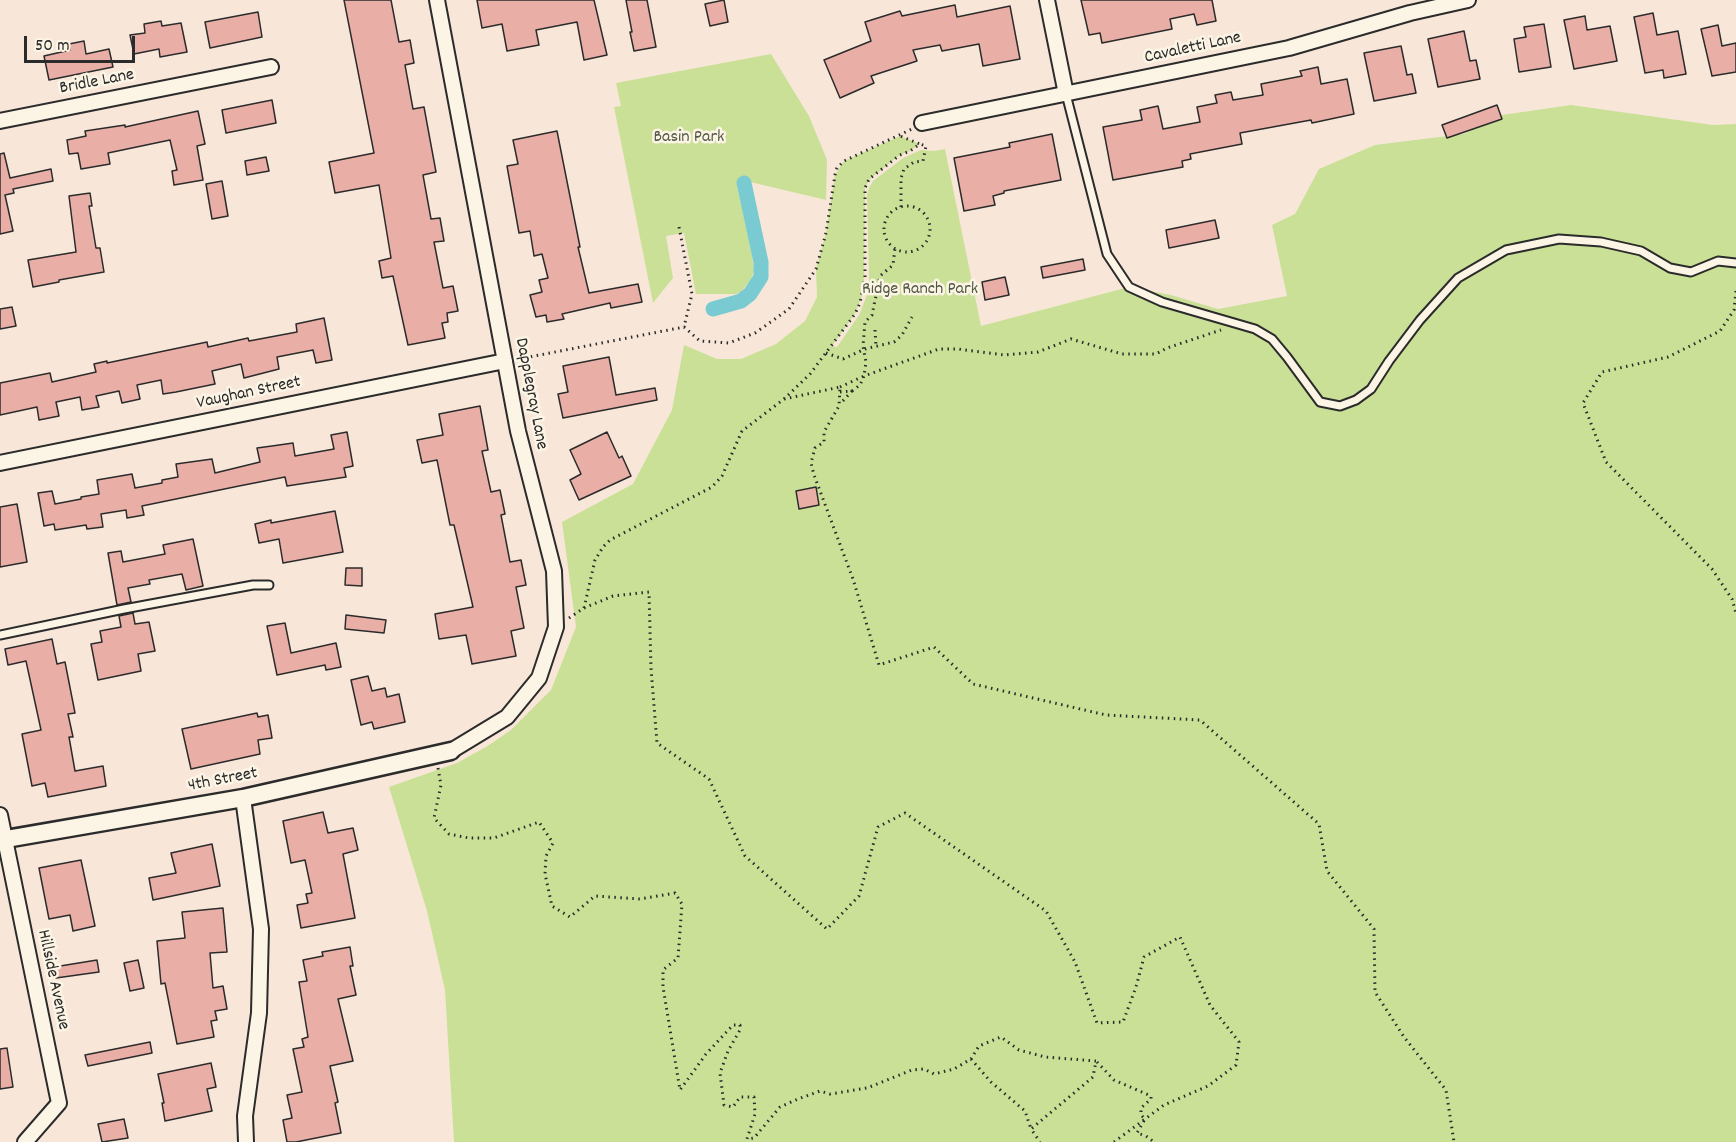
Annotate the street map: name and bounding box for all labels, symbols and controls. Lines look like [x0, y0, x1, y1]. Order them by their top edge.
scale bar [27, 24, 138, 62]
street label: Cavaletti Lane [1143, 28, 1243, 70]
text: 50 m [35, 34, 70, 59]
street label: Bridle Lane [58, 65, 136, 101]
park label: Basin Park [654, 128, 724, 150]
park label: Ridge Ranch Park [862, 280, 978, 302]
street label: Dapplegray Lane [509, 336, 551, 452]
street label: Vaughan Street [195, 372, 303, 416]
street label: 4th Street [186, 764, 260, 798]
street label: Hillside Avenue [31, 928, 73, 1032]

